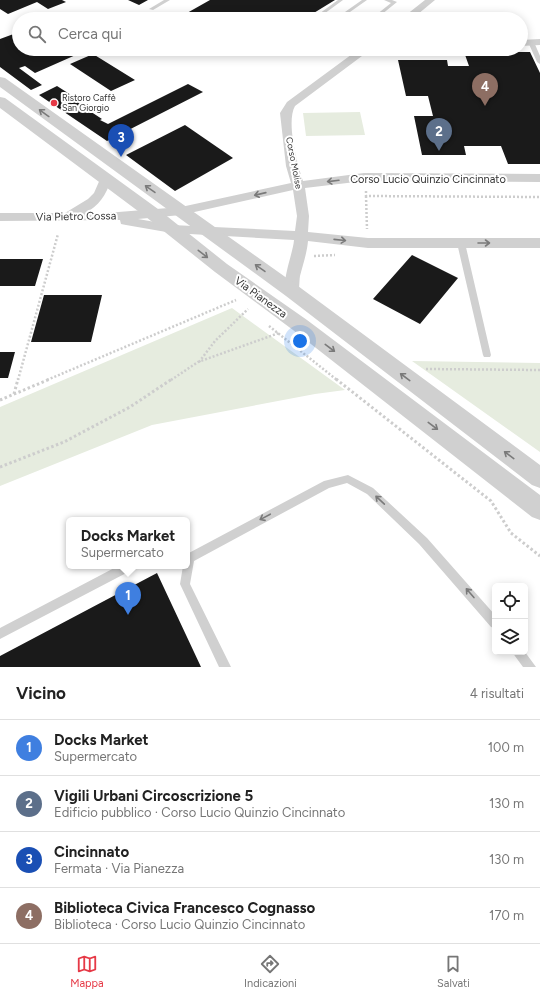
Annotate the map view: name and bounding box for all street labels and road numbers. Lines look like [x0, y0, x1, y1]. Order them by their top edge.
street label: Corso Molise [284, 136, 305, 190]
street label: Corso Lucio Quinzio Cincinnato [350, 173, 506, 186]
street label: Via Pietro Cossa [36, 209, 116, 224]
street label: Via Pianezza [232, 274, 289, 321]

